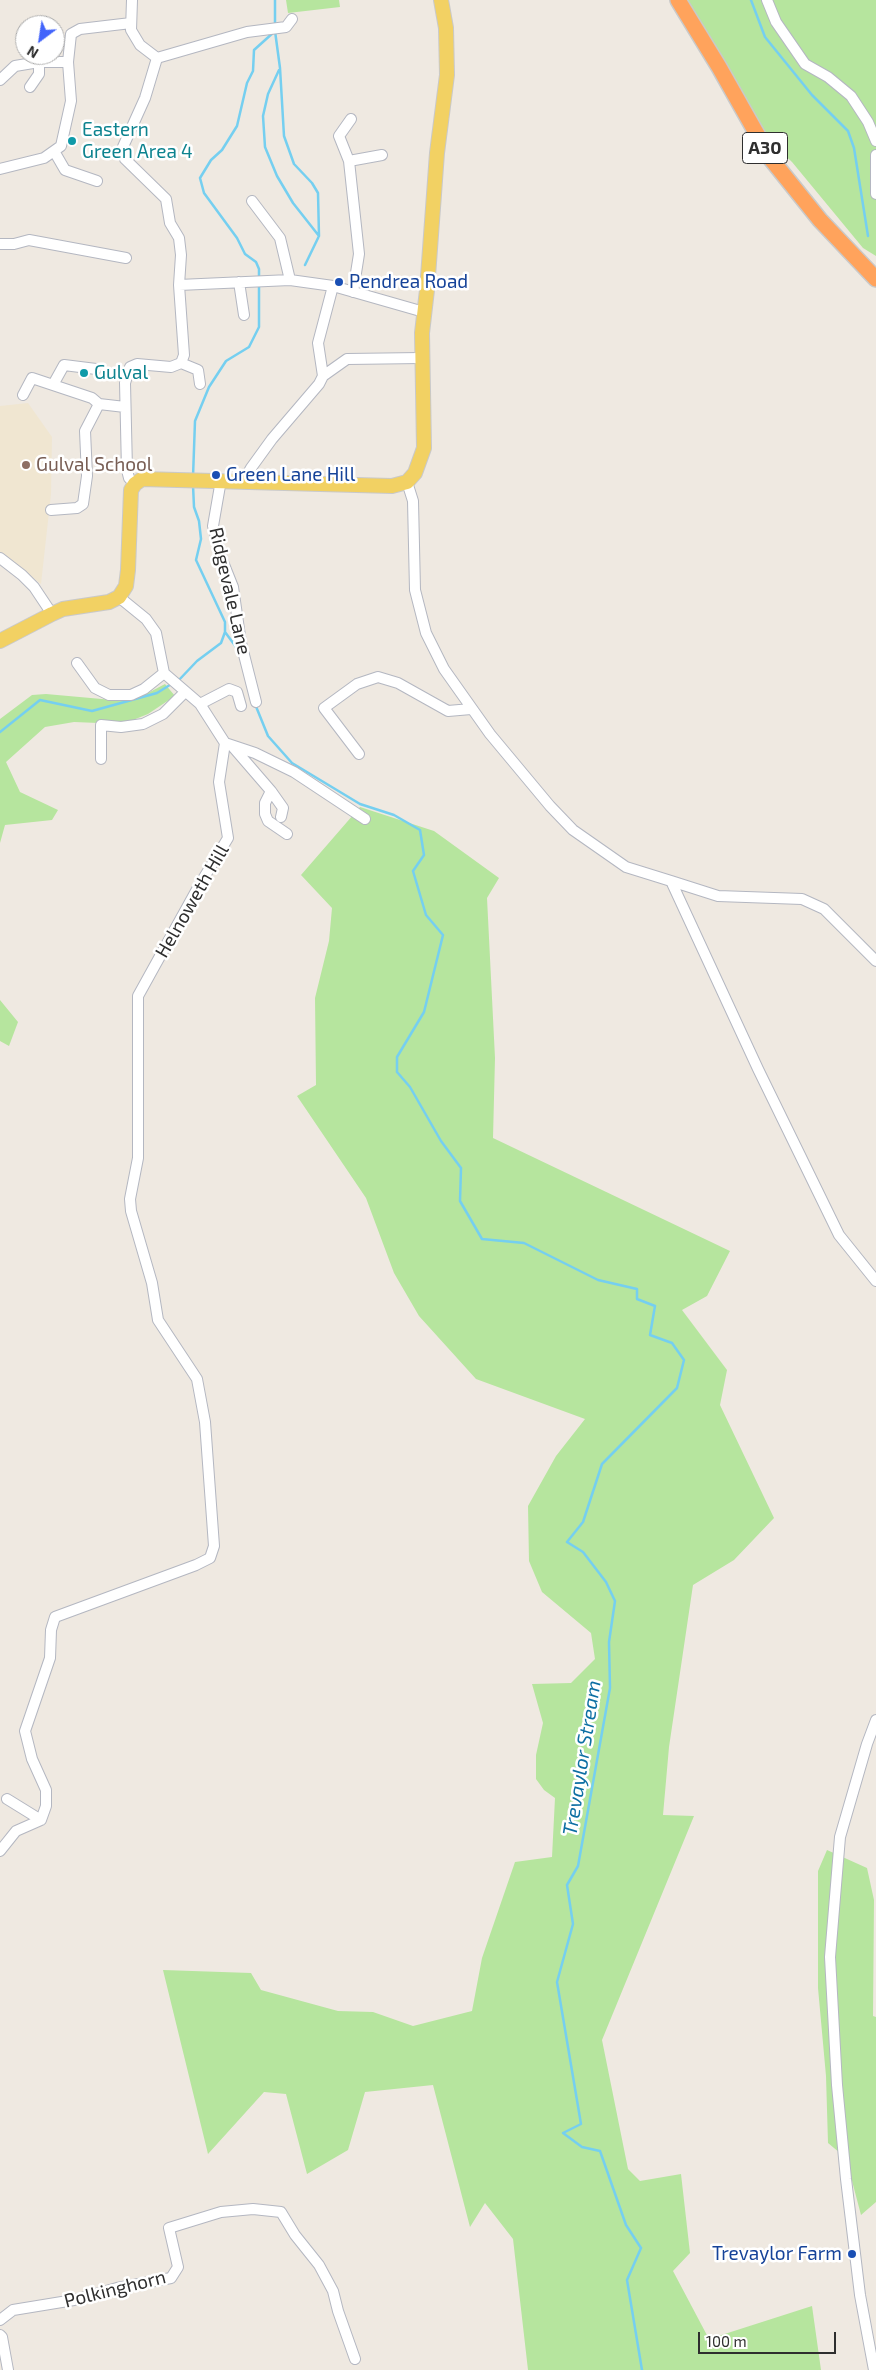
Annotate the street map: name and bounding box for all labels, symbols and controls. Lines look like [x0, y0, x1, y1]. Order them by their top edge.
north arrow [15, 15, 65, 65]
text: N [24, 43, 41, 62]
place label: Eastern Green Area 4 [82, 119, 193, 163]
road number: A30 [742, 132, 788, 164]
marker: Eastern Green Area 4 [66, 135, 78, 147]
place label: Pendrea Road [349, 271, 468, 293]
marker: Pendrea Road [333, 276, 345, 288]
place label: Gulval [94, 362, 148, 384]
marker: Gulval [78, 367, 90, 379]
place label: Gulval School [36, 454, 152, 476]
marker: Gulval School [20, 459, 32, 471]
place label: Green Lane Hill [226, 464, 355, 486]
marker: Green Lane Hill [210, 469, 222, 481]
street label: Ridgevale Lane [204, 525, 256, 657]
street label: Helnoweth Hill [150, 840, 234, 962]
water label: Trevaylor Stream [558, 1679, 606, 1837]
place label: Trevaylor Farm [712, 2243, 842, 2265]
marker: Trevaylor Farm [846, 2248, 858, 2260]
street label: Polkinghorn [62, 2265, 168, 2313]
scale bar [701, 2322, 838, 2354]
text: 100 m [706, 2332, 747, 2350]

